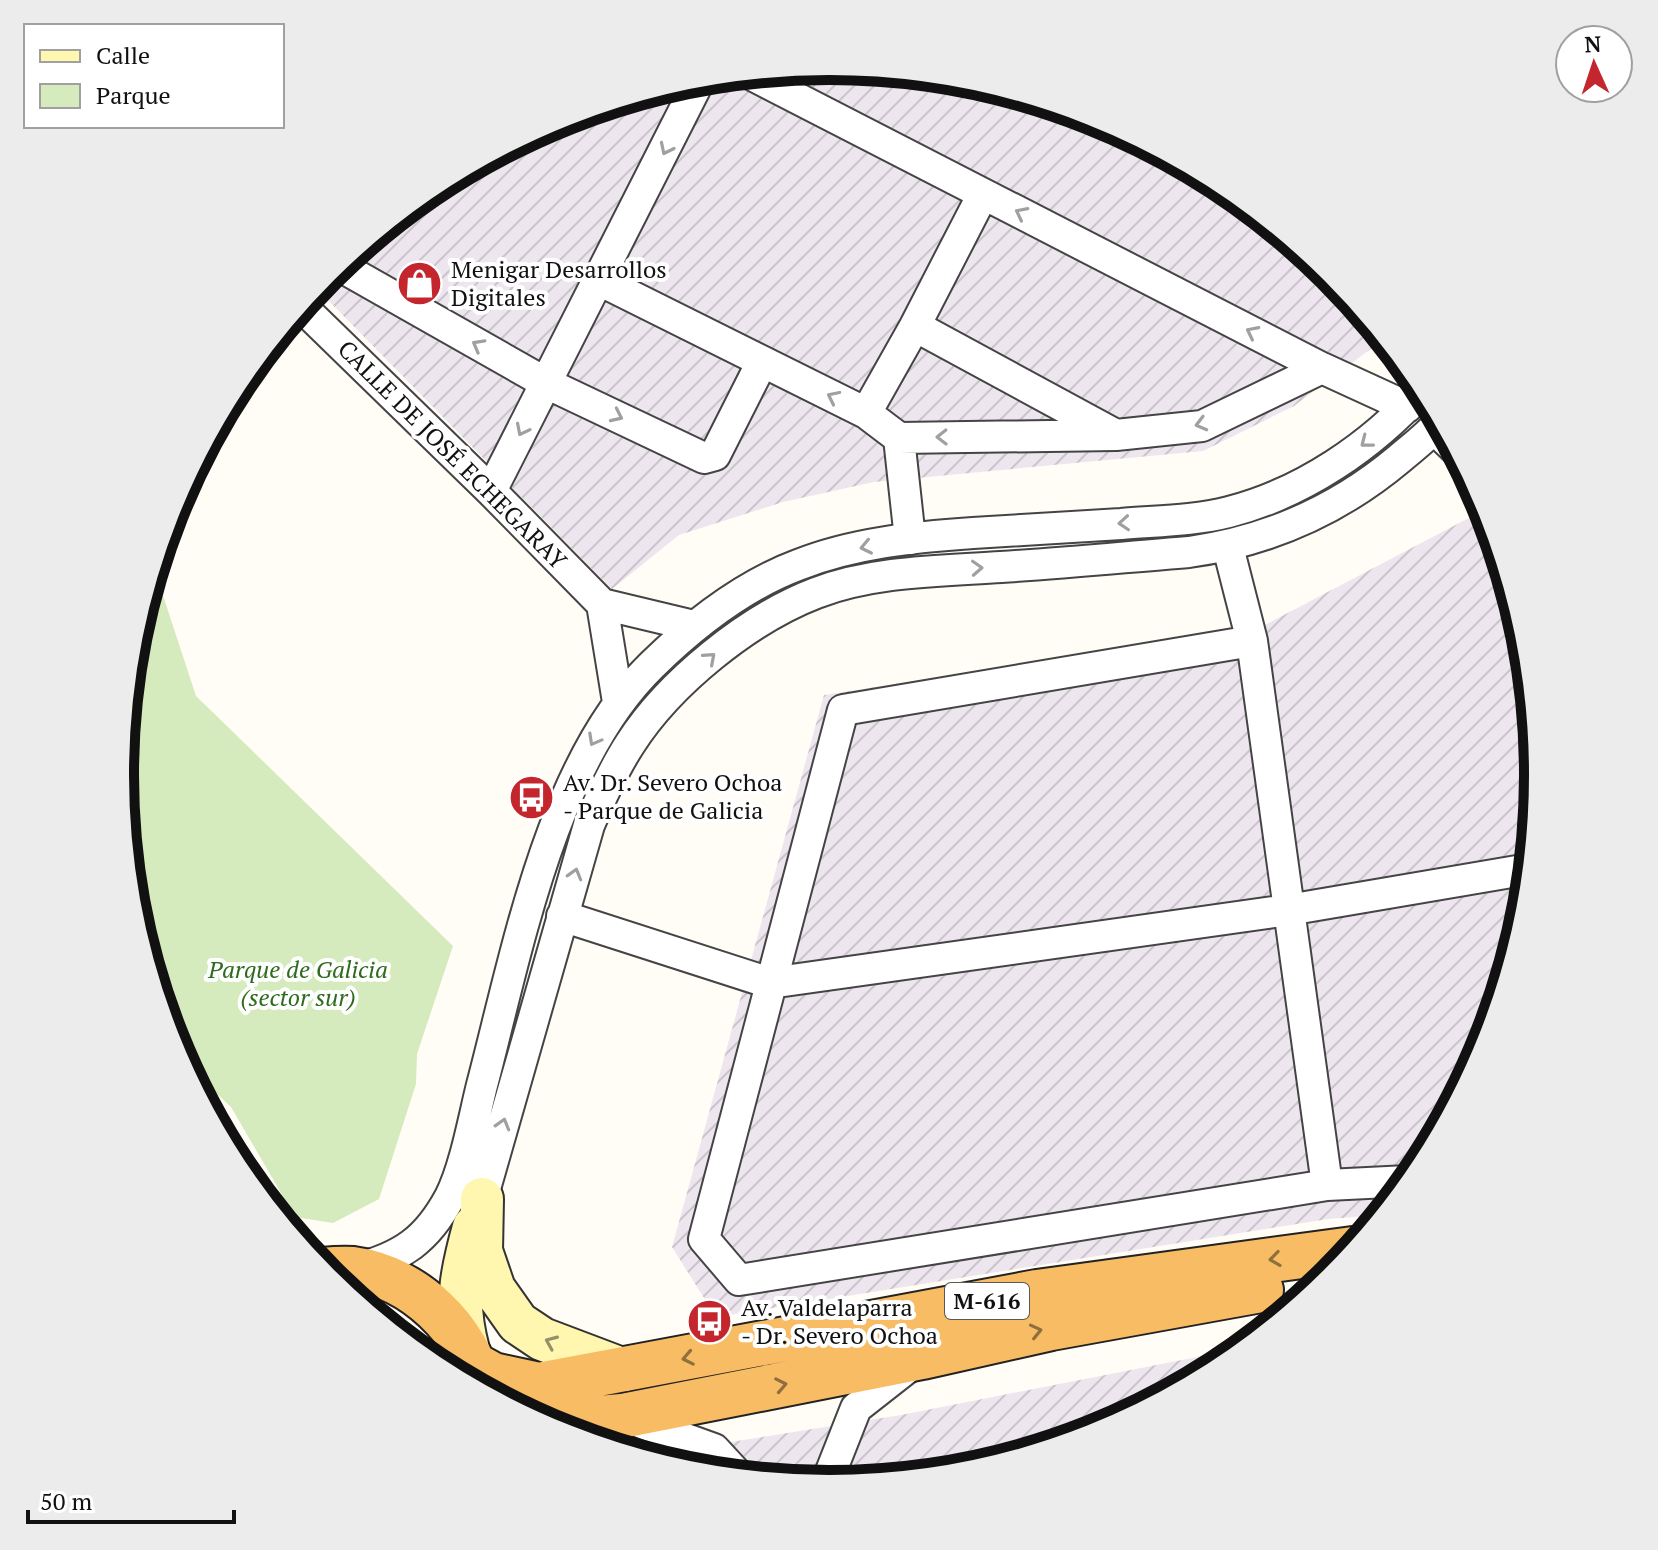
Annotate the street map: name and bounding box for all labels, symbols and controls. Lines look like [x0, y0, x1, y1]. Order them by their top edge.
legend [24, 24, 284, 128]
north arrow [1554, 24, 1634, 104]
text: N [1584, 29, 1602, 58]
text: Calle [96, 39, 150, 71]
text: Parque [96, 79, 171, 111]
one-way arrow [660, 140, 675, 155]
one-way arrow [1015, 208, 1029, 223]
place label: Menigar Desarrollos Digitales [451, 253, 667, 313]
shop icon: Menigar Desarrollos Digitales [396, 260, 444, 308]
one-way arrow [1246, 326, 1261, 342]
street label: CALLE DE JOSÉ ECHEGARAY [331, 333, 575, 576]
one-way arrow [472, 339, 487, 355]
one-way arrow [826, 391, 841, 406]
one-way arrow [608, 406, 623, 422]
one-way arrow [1194, 415, 1208, 431]
one-way arrow [516, 422, 532, 437]
one-way arrow [935, 429, 948, 446]
one-way arrow [1360, 432, 1375, 446]
one-way arrow [1117, 514, 1130, 531]
one-way arrow [859, 537, 872, 554]
one-way arrow [971, 560, 984, 577]
one-way arrow [701, 653, 716, 668]
one-way arrow [588, 731, 604, 746]
place label: Av. Dr. Severo Ochoa - Parque de Galicia [563, 766, 782, 826]
bus stop icon: Av. Dr. Severo Ochoa - Parque de Galicia [508, 773, 556, 821]
one-way arrow [566, 868, 582, 881]
park label: Parque de Galicia (sector sur) [207, 953, 388, 1013]
one-way arrow [494, 1118, 510, 1131]
one-way arrow [1268, 1250, 1282, 1267]
road number: M-616 [945, 1283, 1029, 1319]
place label: Av. Valdelaparra - Dr. Severo Ochoa [741, 1291, 938, 1351]
bus stop icon: Av. Valdelaparra - Dr. Severo Ochoa [686, 1298, 734, 1346]
one-way arrow [1028, 1323, 1042, 1340]
one-way arrow [545, 1335, 559, 1351]
one-way arrow [681, 1348, 695, 1365]
one-way arrow [774, 1377, 788, 1394]
scale bar [28, 1474, 234, 1524]
text: 50 m [40, 1485, 92, 1517]

